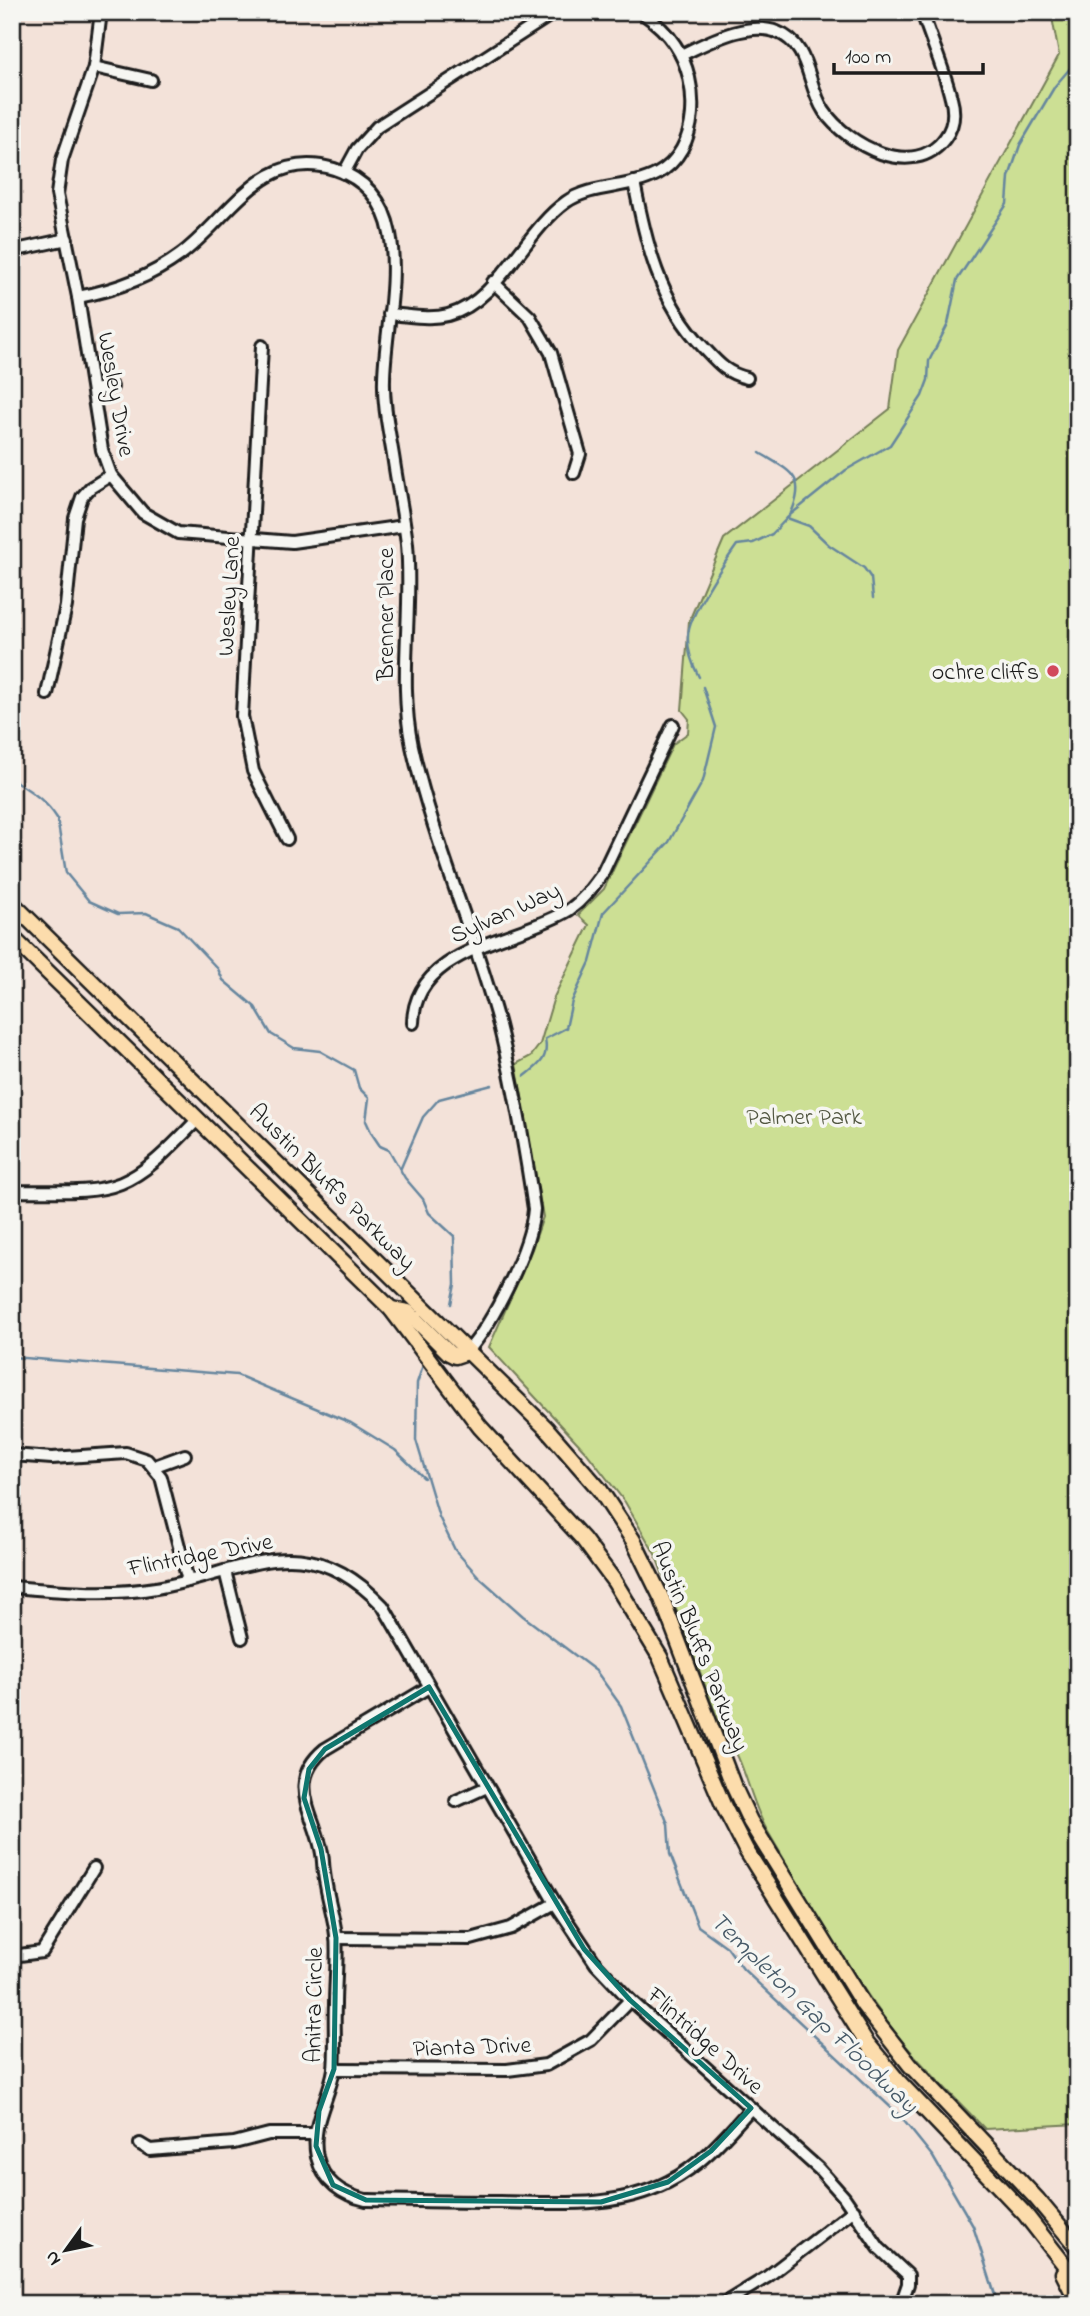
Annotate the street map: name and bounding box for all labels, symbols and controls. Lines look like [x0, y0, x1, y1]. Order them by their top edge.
scale bar [834, 32, 983, 76]
text: 100 m [845, 43, 891, 73]
street label: Wesley Drive [85, 329, 143, 460]
street label: Wesley Lane [210, 535, 252, 657]
street label: Brenner Place [370, 547, 405, 682]
place label: ochre cliffs [932, 656, 1039, 691]
marker: ochre cliffs [1045, 663, 1061, 679]
street label: Sylvan Way [445, 874, 567, 955]
street label: Austin Bluffs Parkway [239, 1096, 423, 1280]
park label: Palmer Park [746, 1101, 862, 1136]
street label: Flintridge Drive [124, 1525, 276, 1588]
street label: Austin Bluffs Parkway [640, 1536, 757, 1758]
water label: Templeton Gap Floodway [700, 1904, 926, 2124]
street label: Anitra Circle [297, 1947, 334, 2063]
street label: Flintridge Drive [637, 1979, 771, 2104]
street label: Pianta Drive [412, 2029, 532, 2068]
north arrow [32, 2214, 102, 2284]
text: N [39, 2245, 69, 2271]

